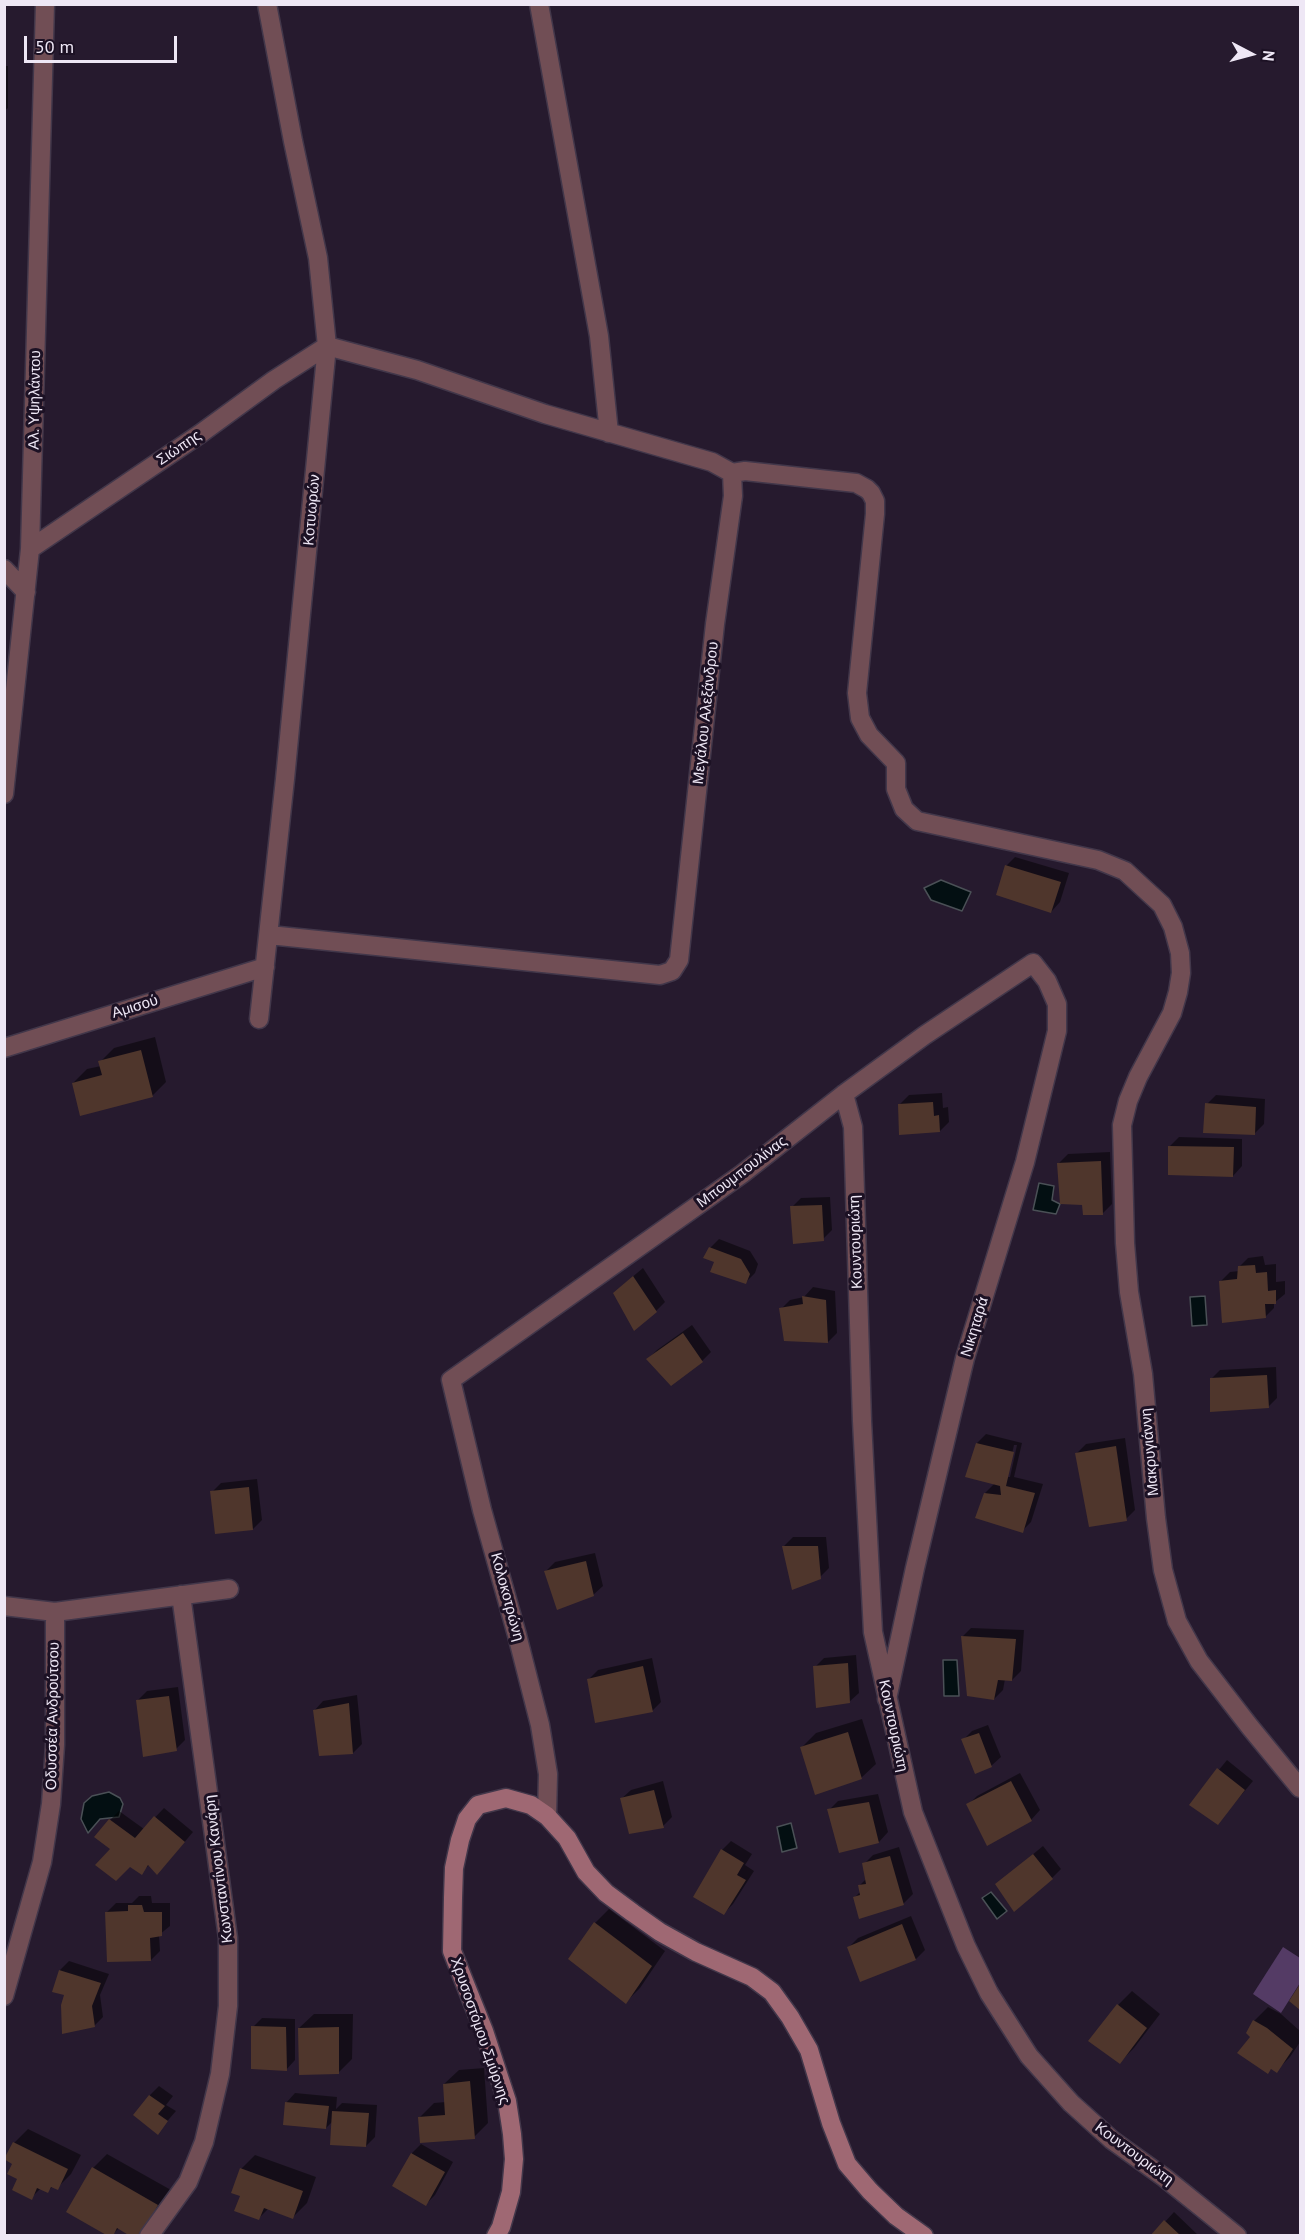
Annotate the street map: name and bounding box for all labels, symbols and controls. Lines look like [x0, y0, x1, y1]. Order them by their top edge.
scale bar [27, 24, 180, 62]
north arrow [1221, 24, 1281, 84]
text: 50 m [35, 35, 74, 58]
text: N [1258, 50, 1279, 62]
street label: Αλ. Υψηλάντου [25, 350, 45, 450]
street label: Σιώπης [153, 427, 205, 469]
street label: Κοτυωρών [300, 474, 324, 546]
street label: Μεγάλου Αλεξάνδρου [690, 641, 722, 785]
street label: Αμισού [110, 991, 160, 1023]
street label: Μπουμπουλίνας [693, 1132, 791, 1212]
street label: Κουντουριώτη [845, 1195, 867, 1289]
street label: Νικηταρά [957, 1295, 993, 1359]
street label: Μακρυγιάννη [1137, 1407, 1163, 1497]
street label: Κολοκοτρώνη [487, 1551, 527, 1643]
street label: Οδυσσέα Ανδρούτσου [43, 1642, 63, 1790]
street label: Κουντουριώτη [874, 1678, 912, 1774]
street label: Κωνσταντίνου Κανάρη [201, 1794, 237, 1944]
street label: Χρυσοστόμου Σμύρνης [446, 1955, 514, 2107]
street label: Κουντουριώτη [1091, 2119, 1177, 2189]

